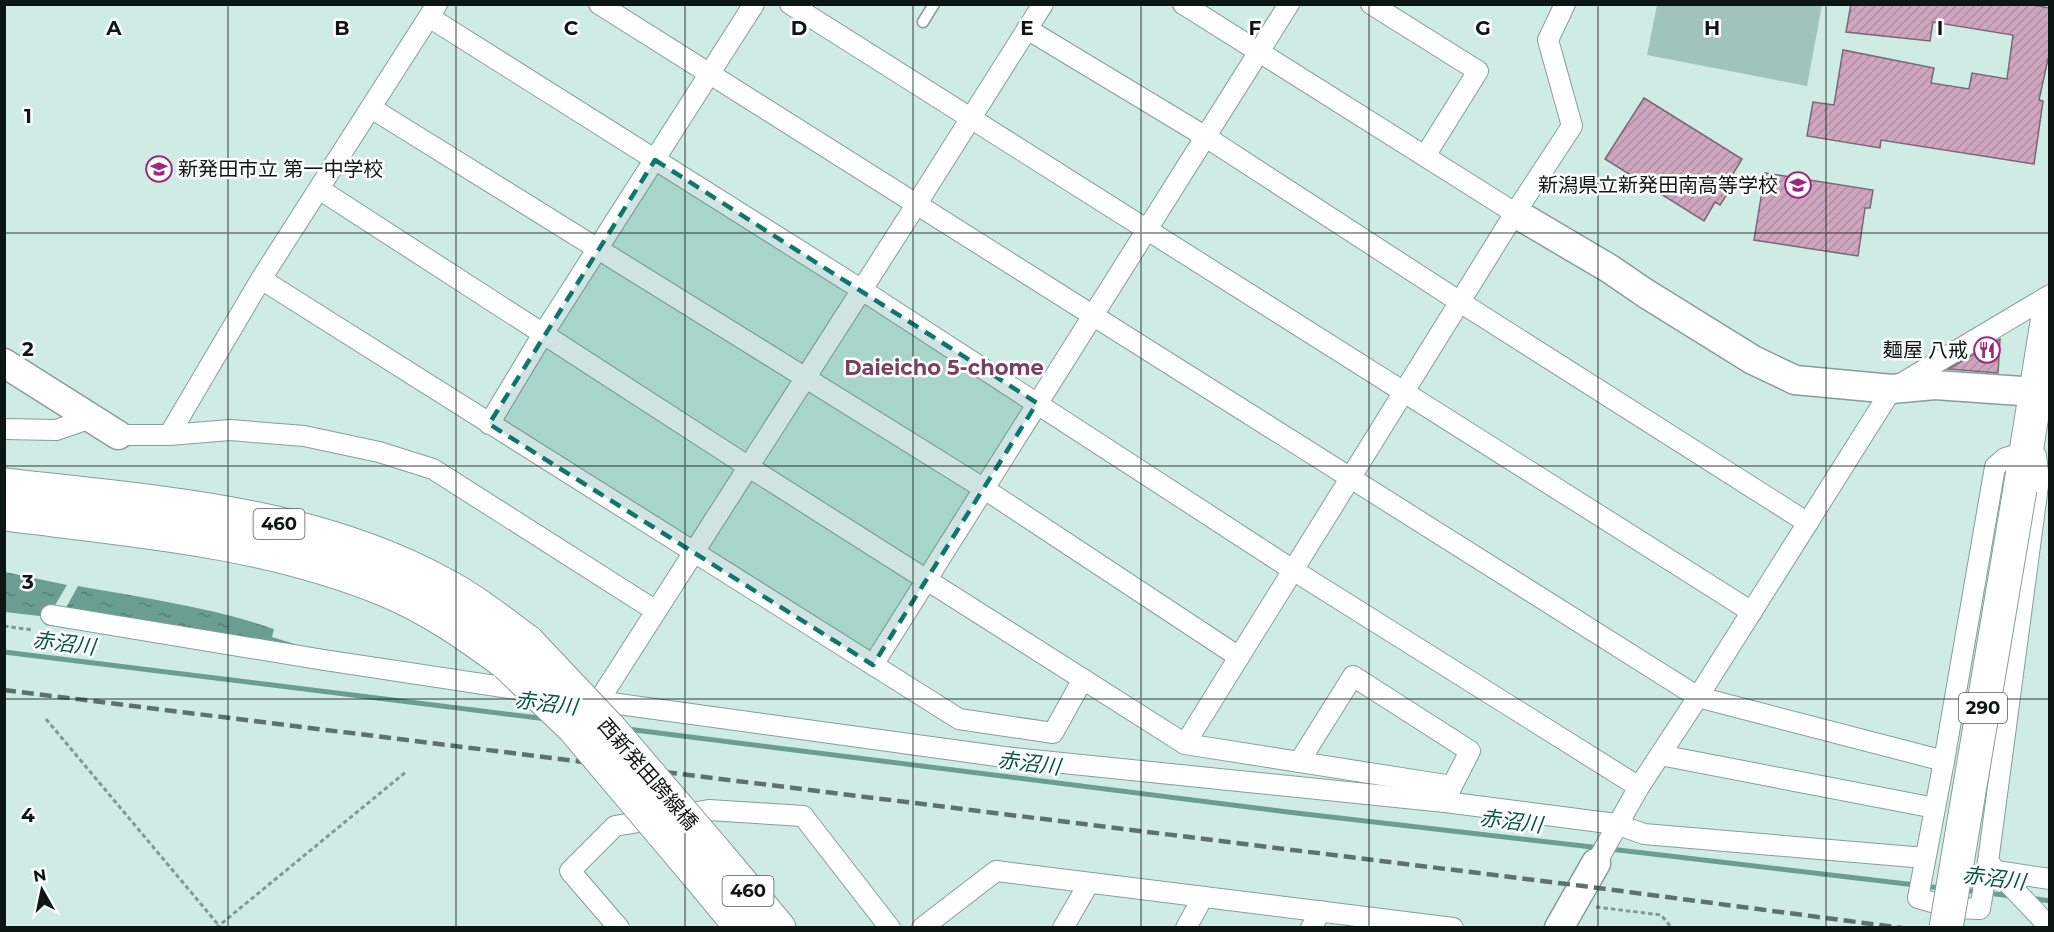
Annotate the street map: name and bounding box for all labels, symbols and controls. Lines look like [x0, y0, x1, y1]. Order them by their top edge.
text: A [105, 16, 122, 40]
text: B [334, 16, 350, 40]
text: C [564, 16, 579, 40]
text: D [791, 16, 807, 40]
text: E [1020, 16, 1034, 40]
text: F [1249, 16, 1262, 40]
text: G [1475, 16, 1491, 40]
text: H [1704, 16, 1720, 40]
text: I [1937, 16, 1943, 40]
text: 1 [24, 104, 32, 128]
school or university icon: 新発田市立 第一中学校 [144, 154, 174, 184]
place label: 新発田市立 第一中学校 [178, 157, 383, 181]
school or university icon: 新潟県立新発田南高等学校 [1783, 170, 1813, 200]
place label: 新潟県立新発田南高等学校 [1538, 173, 1778, 197]
restaurant icon: 麺屋 八戒 [1972, 335, 2002, 365]
text: 2 [22, 337, 34, 361]
place label: 麺屋 八戒 [1883, 338, 1968, 362]
district label: Daieicho 5-chome [844, 355, 1044, 380]
road number: 460 [254, 509, 304, 539]
text: 3 [21, 570, 34, 594]
water label: 赤沼川 [31, 627, 99, 659]
water label: 赤沼川 [513, 687, 581, 719]
road number: 290 [1959, 693, 2007, 723]
street label: 西新発田跨線橋 [593, 713, 703, 835]
water label: 赤沼川 [996, 747, 1064, 779]
text: 4 [21, 803, 35, 827]
water label: 赤沼川 [1478, 805, 1546, 837]
north arrow [12, 860, 72, 920]
water label: 赤沼川 [1961, 862, 2029, 894]
text: N [32, 865, 48, 886]
road number: 460 [722, 876, 774, 906]

